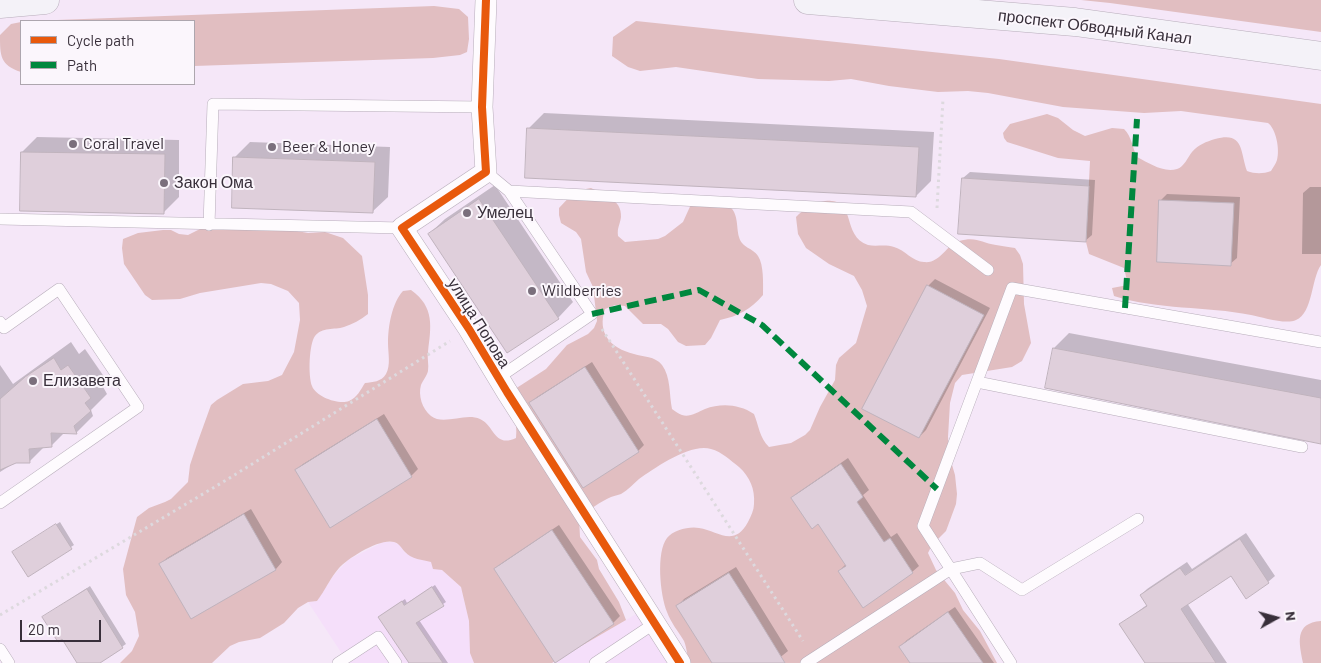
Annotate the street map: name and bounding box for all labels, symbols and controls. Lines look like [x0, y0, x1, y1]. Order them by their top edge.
street label: проспект Обводный Канал [997, 6, 1193, 48]
legend [20, 20, 195, 85]
text: Cycle path [67, 31, 134, 49]
text: Path [67, 56, 97, 74]
place label: Coral Travel [83, 134, 164, 154]
place label: Beer & Honey [282, 137, 375, 157]
marker: Coral Travel [67, 138, 79, 150]
marker: Beer & Honey [266, 141, 278, 153]
place label: Закон Ома [174, 173, 253, 193]
marker: Закон Ома [158, 177, 170, 189]
place label: Умелец [477, 203, 533, 223]
marker: Умелец [461, 207, 473, 219]
street label: улица Попова [444, 275, 514, 371]
place label: Wildberries [542, 281, 622, 301]
marker: Wildberries [526, 285, 538, 297]
place label: Елизавета [43, 371, 121, 391]
marker: Елизавета [27, 375, 39, 387]
north arrow [1251, 593, 1301, 643]
scale bar [22, 610, 104, 642]
text: N [1282, 610, 1300, 622]
text: 20 m [28, 620, 60, 638]

